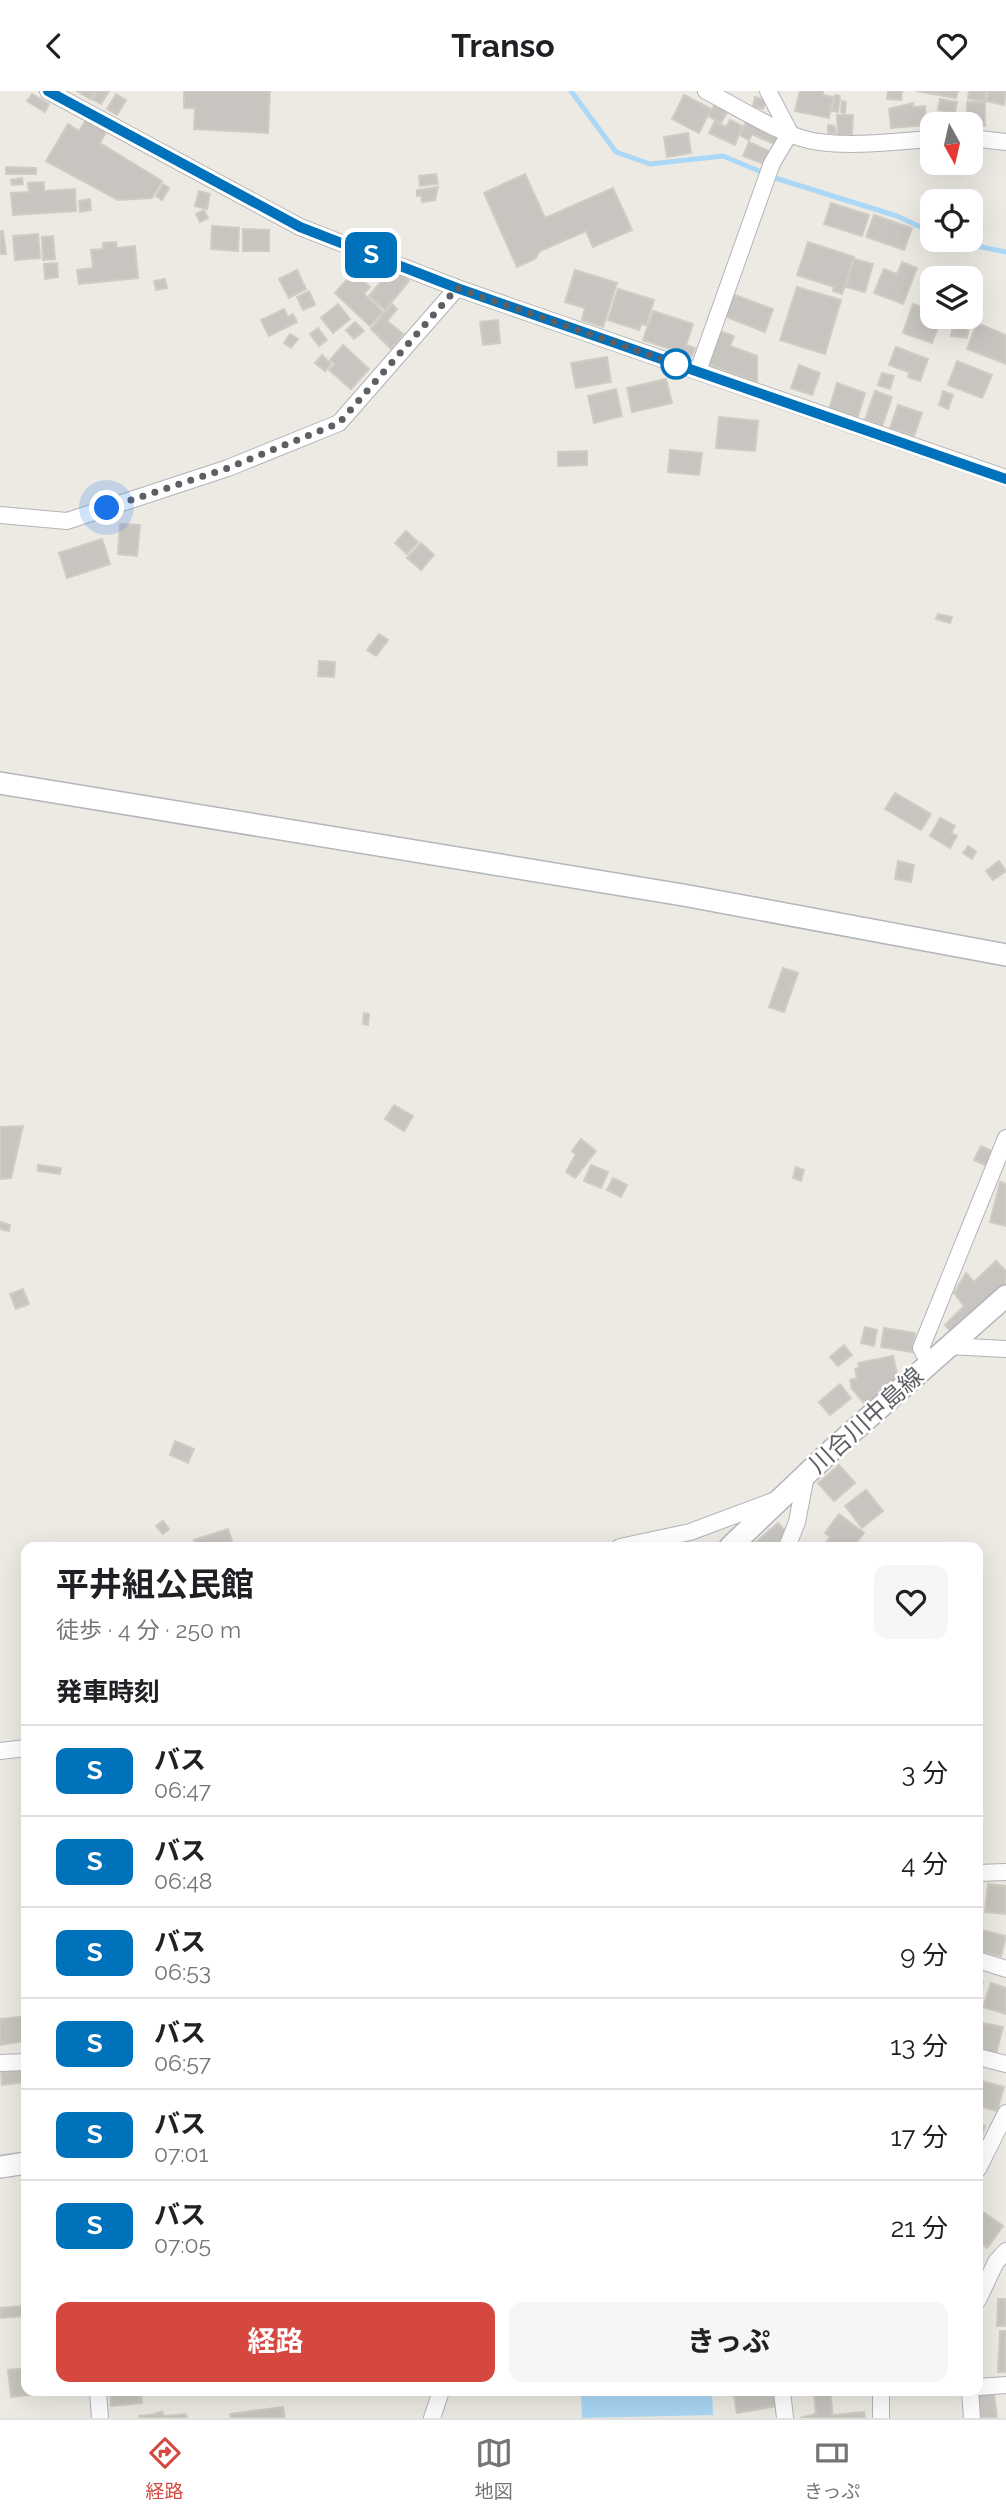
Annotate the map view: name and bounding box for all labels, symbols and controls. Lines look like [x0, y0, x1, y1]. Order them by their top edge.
icon: back [35, 27, 73, 65]
text: Transo [451, 27, 555, 64]
icon: heart [933, 27, 971, 65]
north arrow [920, 112, 984, 175]
map controls [920, 112, 983, 329]
button: locate [920, 189, 983, 252]
line badge: Ｓ [348, 232, 394, 278]
text: Ｓ [359, 240, 383, 269]
button: layers [920, 266, 983, 329]
unlabelled marker [661, 349, 691, 379]
your location [89, 490, 124, 525]
street label: 川合川中島線 [803, 1361, 929, 1479]
text: 平井組公民館 [56, 1565, 254, 1604]
button: heart [874, 1565, 948, 1639]
text: 徒歩 · 4 分 · 250 m [56, 1616, 241, 1643]
text: 発車時刻 [56, 1677, 160, 1707]
text: バス [154, 1745, 206, 1775]
text: Ｓ [83, 1756, 107, 1785]
text: 3 分 [901, 1758, 948, 1788]
text: 06:47 [154, 1776, 211, 1803]
text: バス [154, 1836, 206, 1866]
text: Ｓ [83, 1847, 107, 1876]
text: 4 分 [901, 1849, 948, 1879]
text: 06:48 [154, 1867, 212, 1894]
text: バス [154, 1927, 206, 1957]
text: Ｓ [83, 1938, 107, 1967]
text: 9 分 [900, 1940, 948, 1970]
text: 06:53 [154, 1958, 211, 1985]
text: バス [154, 2018, 206, 2048]
text: Ｓ [83, 2029, 107, 2058]
text: 13 分 [890, 2031, 948, 2061]
text: 06:57 [154, 2049, 211, 2076]
text: バス [154, 2109, 206, 2139]
text: Ｓ [83, 2120, 107, 2149]
text: 17 分 [890, 2122, 948, 2152]
text: 07:01 [154, 2140, 208, 2167]
text: バス [154, 2200, 206, 2230]
text: Ｓ [83, 2211, 107, 2240]
text: 21 分 [891, 2213, 948, 2243]
text: 07:05 [154, 2231, 211, 2258]
button: 経路 [56, 2302, 495, 2382]
button: きっぷ [509, 2302, 948, 2382]
tab: 経路 [146, 2434, 184, 2503]
tab: 地図 [475, 2434, 513, 2503]
tab: きっぷ [804, 2434, 860, 2503]

